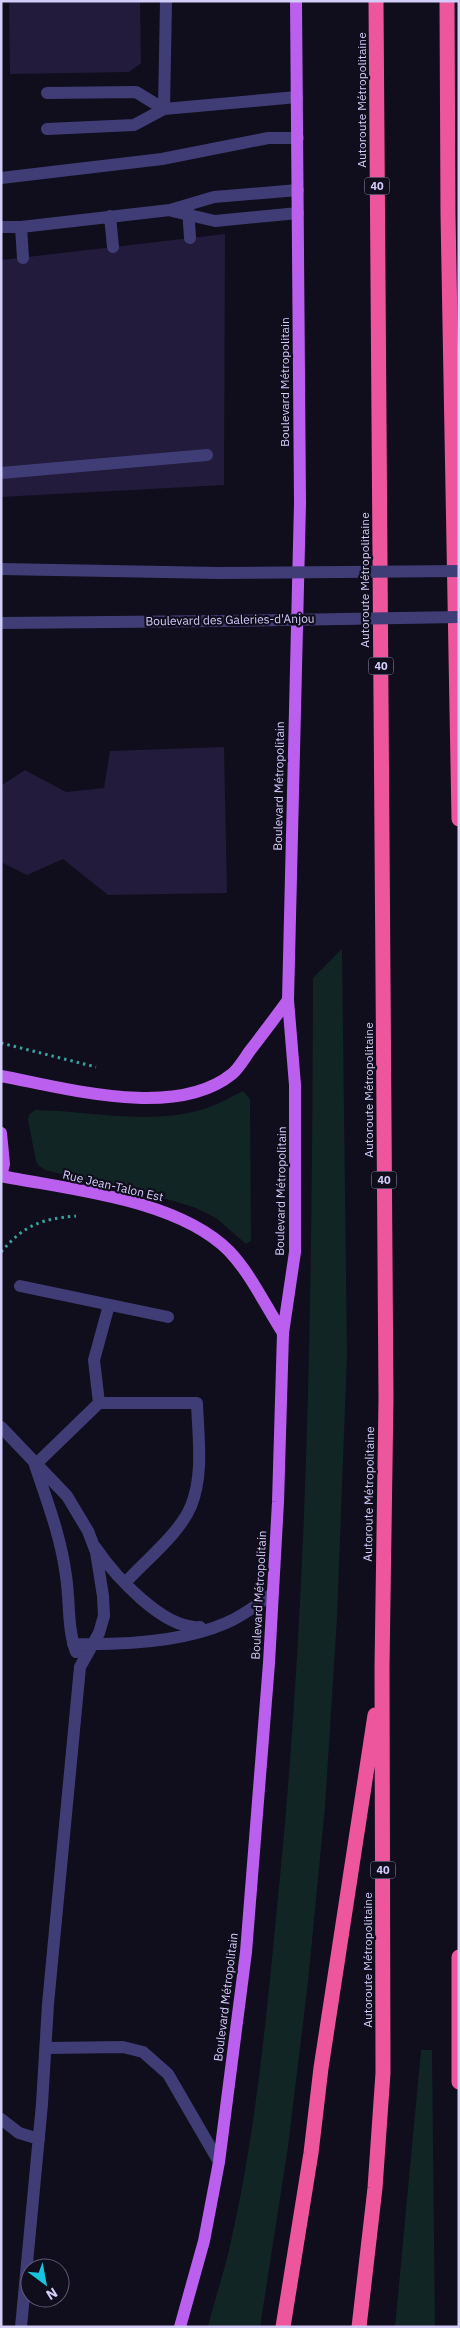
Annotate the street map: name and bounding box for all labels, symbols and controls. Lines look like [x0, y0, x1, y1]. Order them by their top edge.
street label: Autoroute Métropolitaine [354, 32, 369, 168]
road number: 40 [364, 178, 390, 195]
street label: Boulevard Métropolitain [277, 317, 292, 447]
street label: Autoroute Métropolitaine [357, 512, 372, 648]
street label: Boulevard des Galeries-d'Anjou [145, 611, 315, 628]
road number: 40 [368, 658, 394, 674]
street label: Boulevard Métropolitain [270, 721, 287, 851]
street label: Autoroute Métropolitaine [361, 1022, 376, 1158]
street label: Boulevard Métropolitain [272, 1126, 289, 1256]
street label: Rue Jean-Talon Est [61, 1167, 165, 1204]
road number: 40 [372, 1172, 396, 1188]
street label: Autoroute Métropolitaine [360, 1426, 377, 1562]
street label: Boulevard Métropolitain [248, 1530, 269, 1660]
road number: 40 [370, 1862, 396, 1878]
street label: Autoroute Métropolitaine [360, 1892, 375, 2028]
street label: Boulevard Métropolitain [210, 1932, 241, 2062]
north arrow [20, 2258, 70, 2308]
text: N [43, 2284, 61, 2304]

